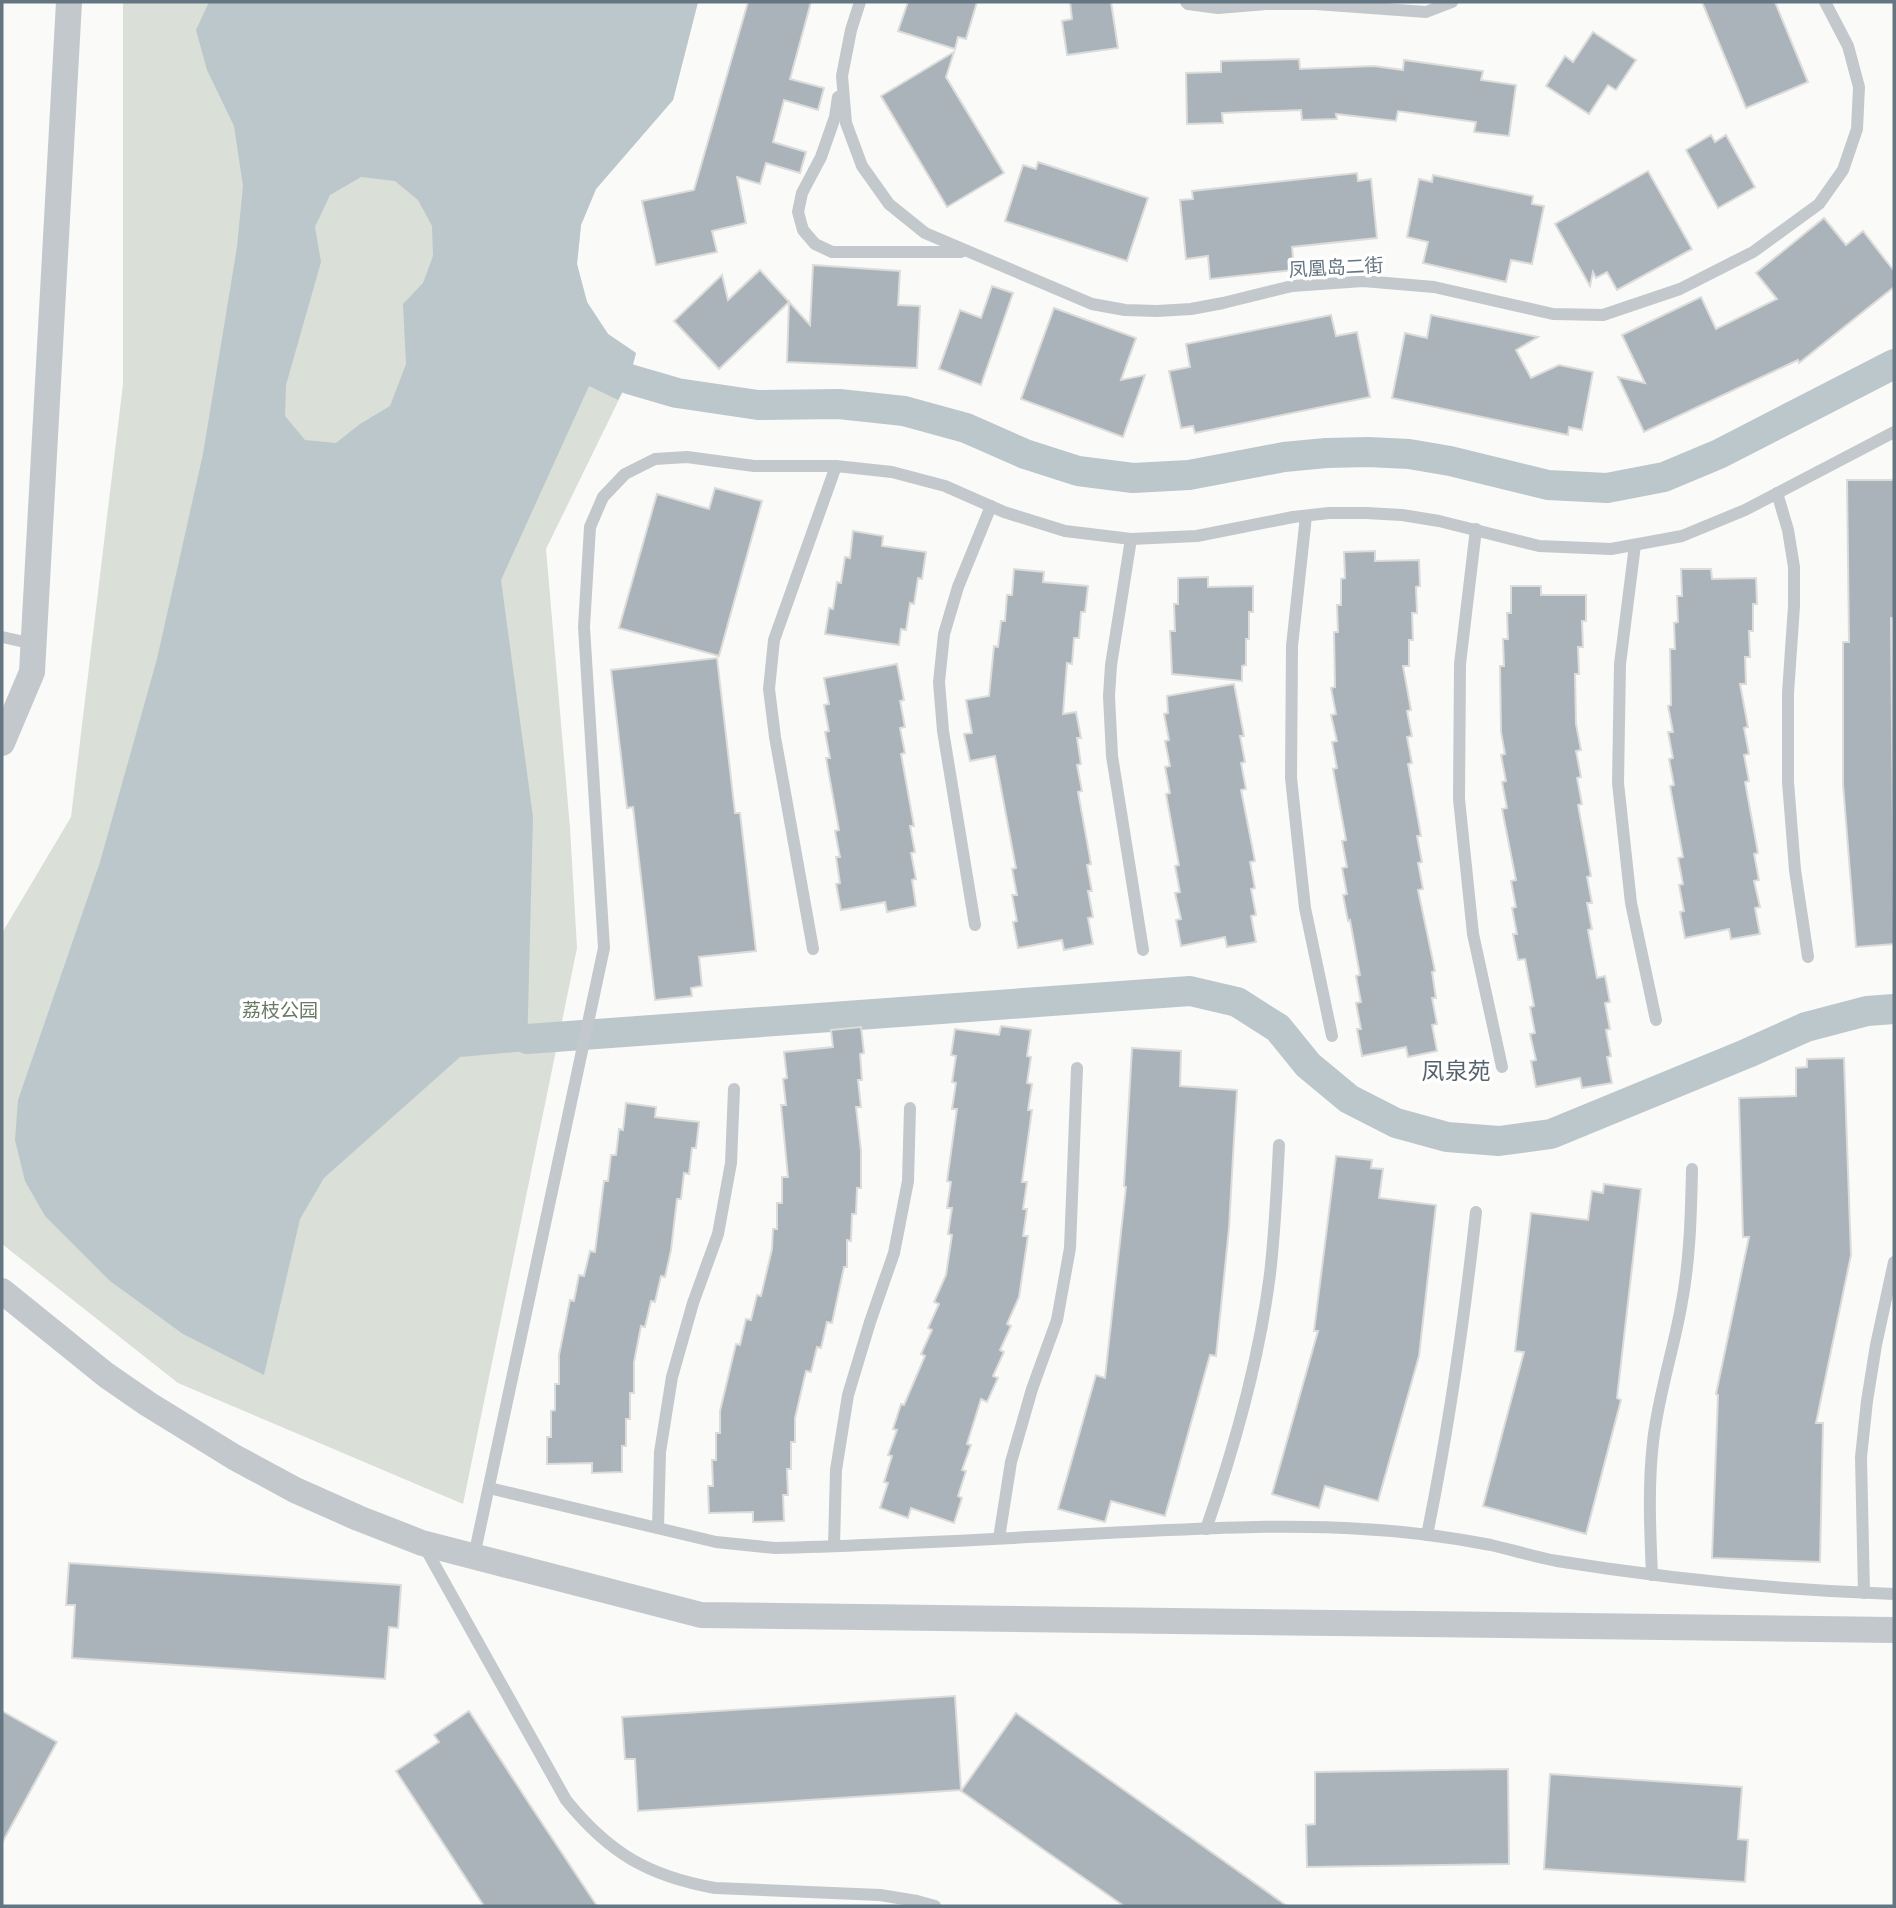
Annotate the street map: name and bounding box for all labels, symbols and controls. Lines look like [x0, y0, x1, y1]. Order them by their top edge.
street label: 凤凰岛二街 [1288, 252, 1384, 282]
park label: 荔枝公园 [242, 997, 318, 1023]
district label: 凤泉苑 [1422, 1054, 1491, 1086]

